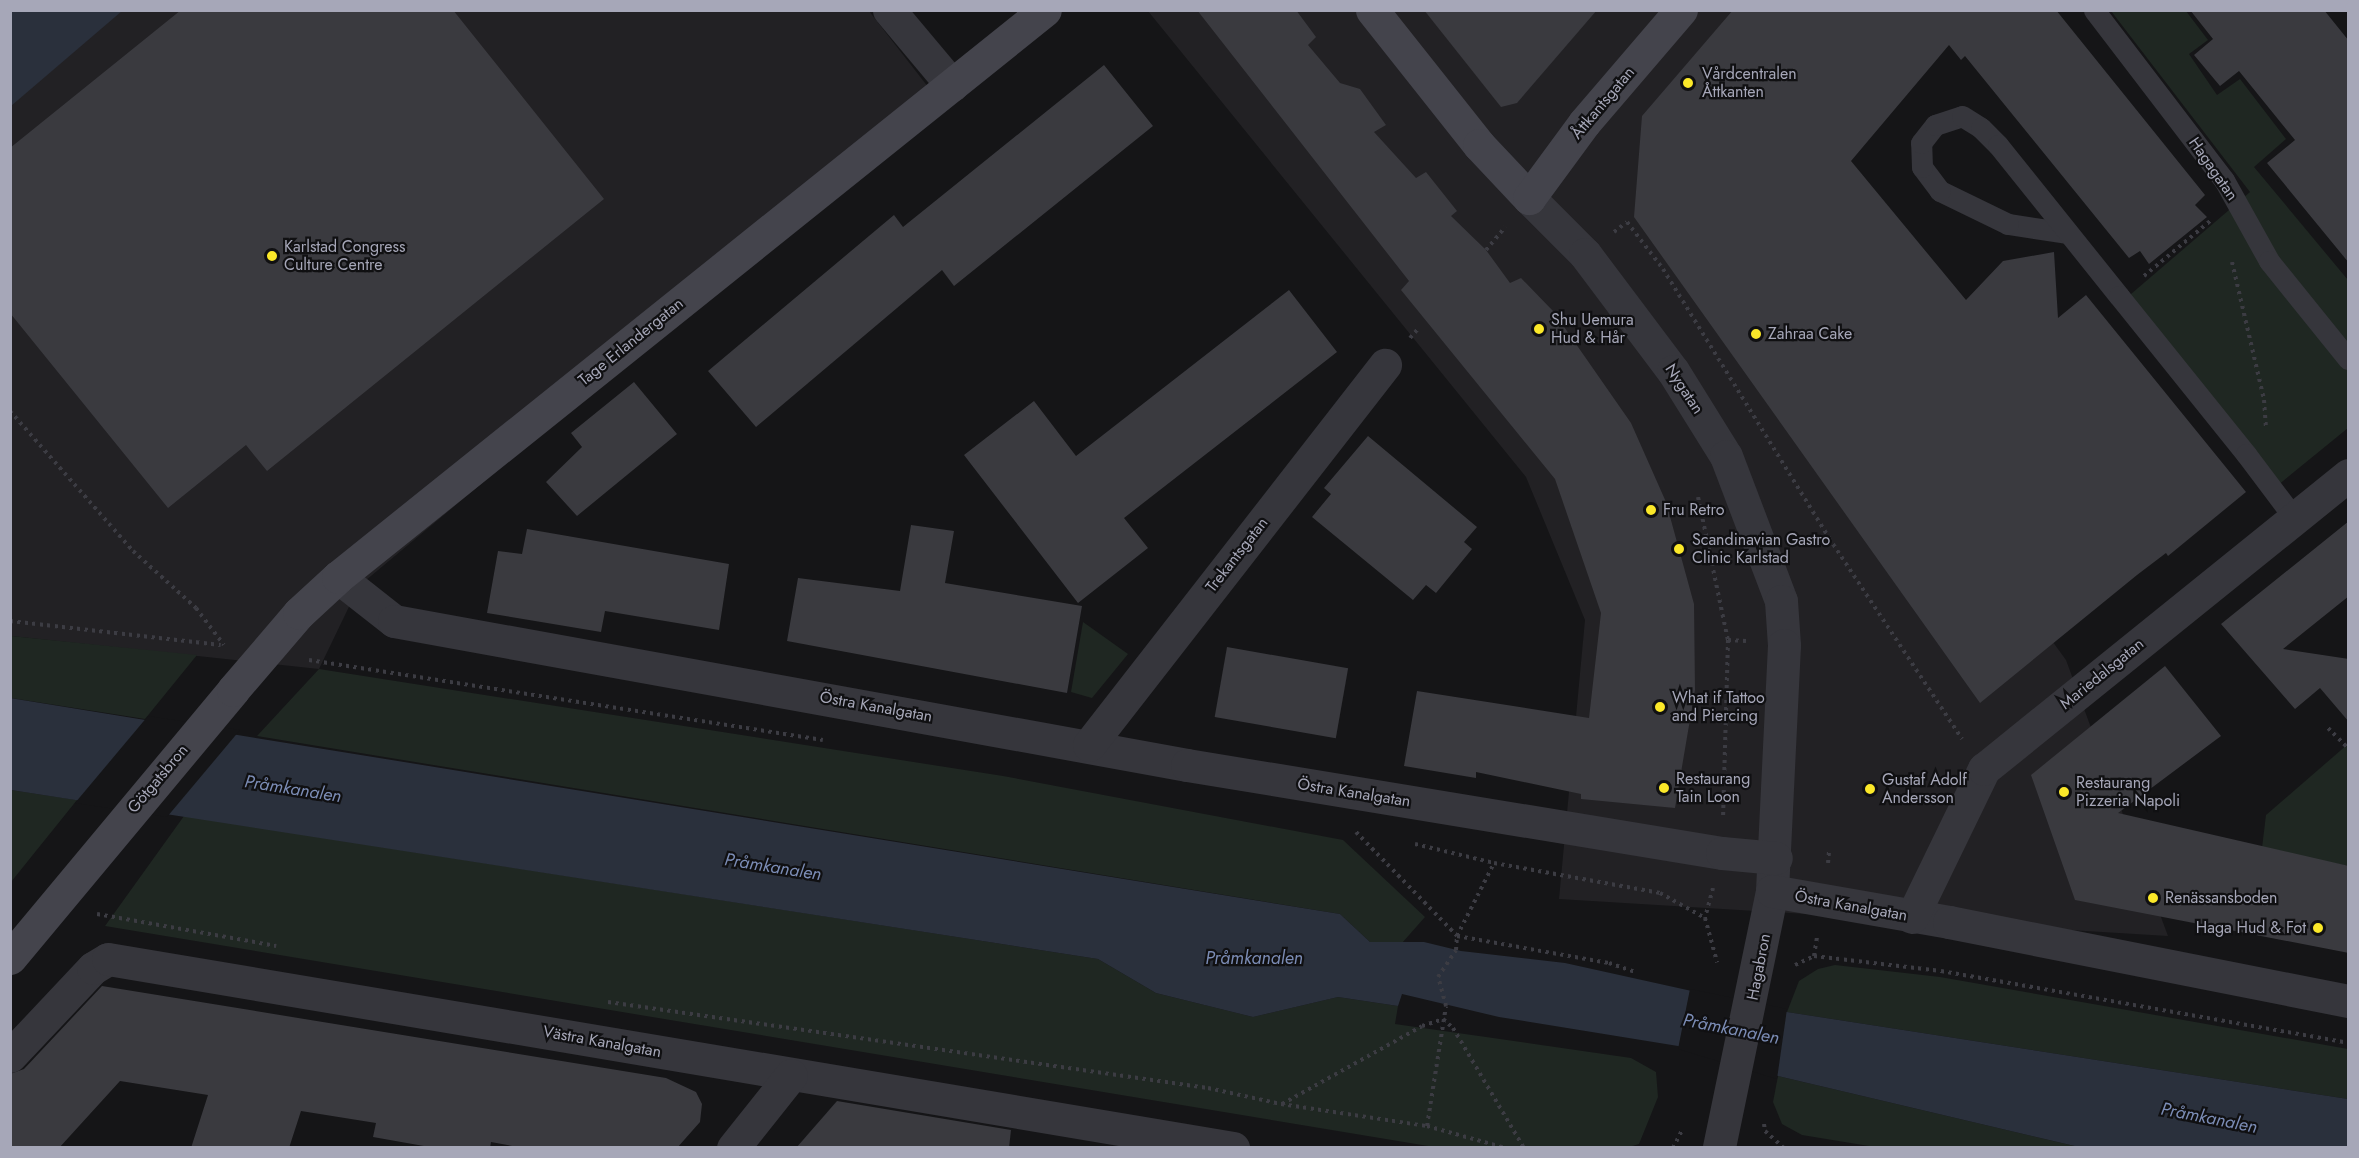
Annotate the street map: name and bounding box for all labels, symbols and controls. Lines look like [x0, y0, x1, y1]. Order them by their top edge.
street label: Åttkantsgatan [1567, 63, 1639, 143]
place label: Vårdcentralen Åttkanten [1702, 64, 1797, 102]
marker: Vårdcentralen Åttkanten [1679, 74, 1697, 92]
street label: Hagagatan [2184, 134, 2242, 204]
place label: Karlstad Congress Culture Centre [284, 237, 405, 275]
marker: Karlstad Congress Culture Centre [265, 249, 279, 263]
street label: Tage Erlandergatan [575, 294, 687, 390]
place label: Shu Uemura Hud & Hår [1551, 310, 1634, 348]
marker: Shu Uemura Hud & Hår [1532, 322, 1546, 336]
place label: Zahraa Cake [1768, 324, 1852, 344]
marker: Zahraa Cake [1749, 327, 1763, 341]
street label: Nygatan [1661, 360, 1707, 418]
place label: Fru Retro [1663, 500, 1724, 520]
marker: Fru Retro [1644, 503, 1658, 517]
street label: Trekantsgatan [1202, 514, 1272, 596]
place label: Scandinavian Gastro Clinic Karlstad [1692, 530, 1830, 568]
marker: Scandinavian Gastro Clinic Karlstad [1670, 540, 1688, 558]
street label: Mariedalsgatan [2056, 634, 2148, 714]
street label: Östra Kanalgatan [818, 688, 934, 726]
place label: What if Tattoo and Piercing [1672, 688, 1765, 726]
marker: What if Tattoo and Piercing [1653, 700, 1667, 714]
street label: Götgatsbron [124, 741, 192, 817]
place label: Restaurang Tain Loon [1676, 769, 1750, 807]
place label: Gustaf Adolf Andersson [1882, 770, 1967, 808]
water label: Pråmkanalen [243, 771, 343, 807]
place label: Restaurang Pizzeria Napoli [2076, 773, 2180, 811]
street label: Östra Kanalgatan [1296, 775, 1412, 811]
marker: Restaurang Tain Loon [1657, 781, 1671, 795]
marker: Gustaf Adolf Andersson [1863, 782, 1877, 796]
marker: Restaurang Pizzeria Napoli [2057, 785, 2071, 799]
water label: Pråmkanalen [723, 849, 823, 885]
street label: Östra Kanalgatan [1793, 887, 1909, 925]
place label: Renässansboden [2165, 888, 2277, 908]
marker: Renässansboden [2146, 891, 2160, 905]
place label: Haga Hud & Fot [2196, 918, 2306, 938]
marker: Haga Hud & Fot [2311, 921, 2325, 935]
street label: Hagabron [1743, 932, 1775, 1002]
water label: Pråmkanalen [1205, 947, 1303, 969]
water label: Pråmkanalen [1681, 1009, 1781, 1049]
street label: Västra Kanalgatan [541, 1022, 663, 1062]
water label: Pråmkanalen [2159, 1098, 2259, 1138]

